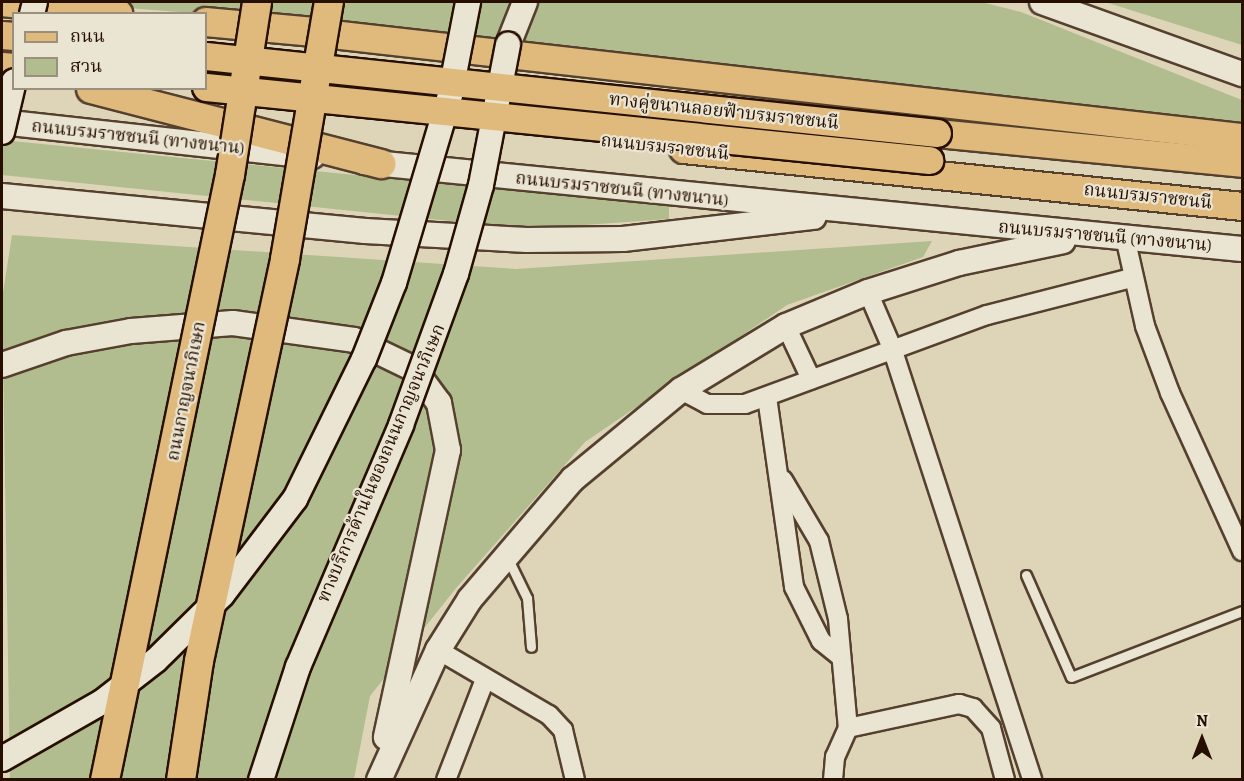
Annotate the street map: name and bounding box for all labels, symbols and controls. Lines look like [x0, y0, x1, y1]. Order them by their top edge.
legend [12, 12, 207, 90]
text: ถนน [70, 24, 105, 48]
text: สวน [70, 54, 102, 78]
street label: ทางคู่ขนานลอยฟ้าบรมราชชนนี [608, 88, 840, 134]
street label: ถนนบรมราชชนนี (ทางขนาน) [30, 115, 246, 159]
street label: ถนนบรมราชชนนี [600, 130, 730, 164]
street label: ถนนบรมราชชนนี (ทางขนาน) [514, 167, 730, 211]
street label: ถนนบรมราชชนนี [1083, 179, 1213, 213]
street label: ถนนบรมราชชนนี (ทางขนาน) [997, 216, 1213, 256]
street label: ถนนกาญจนาภิเษก [162, 319, 210, 463]
street label: ทางบริการด้านในของถนนกาญจนาภิเษก [312, 320, 450, 606]
north arrow [1172, 709, 1232, 769]
text: N [1196, 710, 1208, 732]

